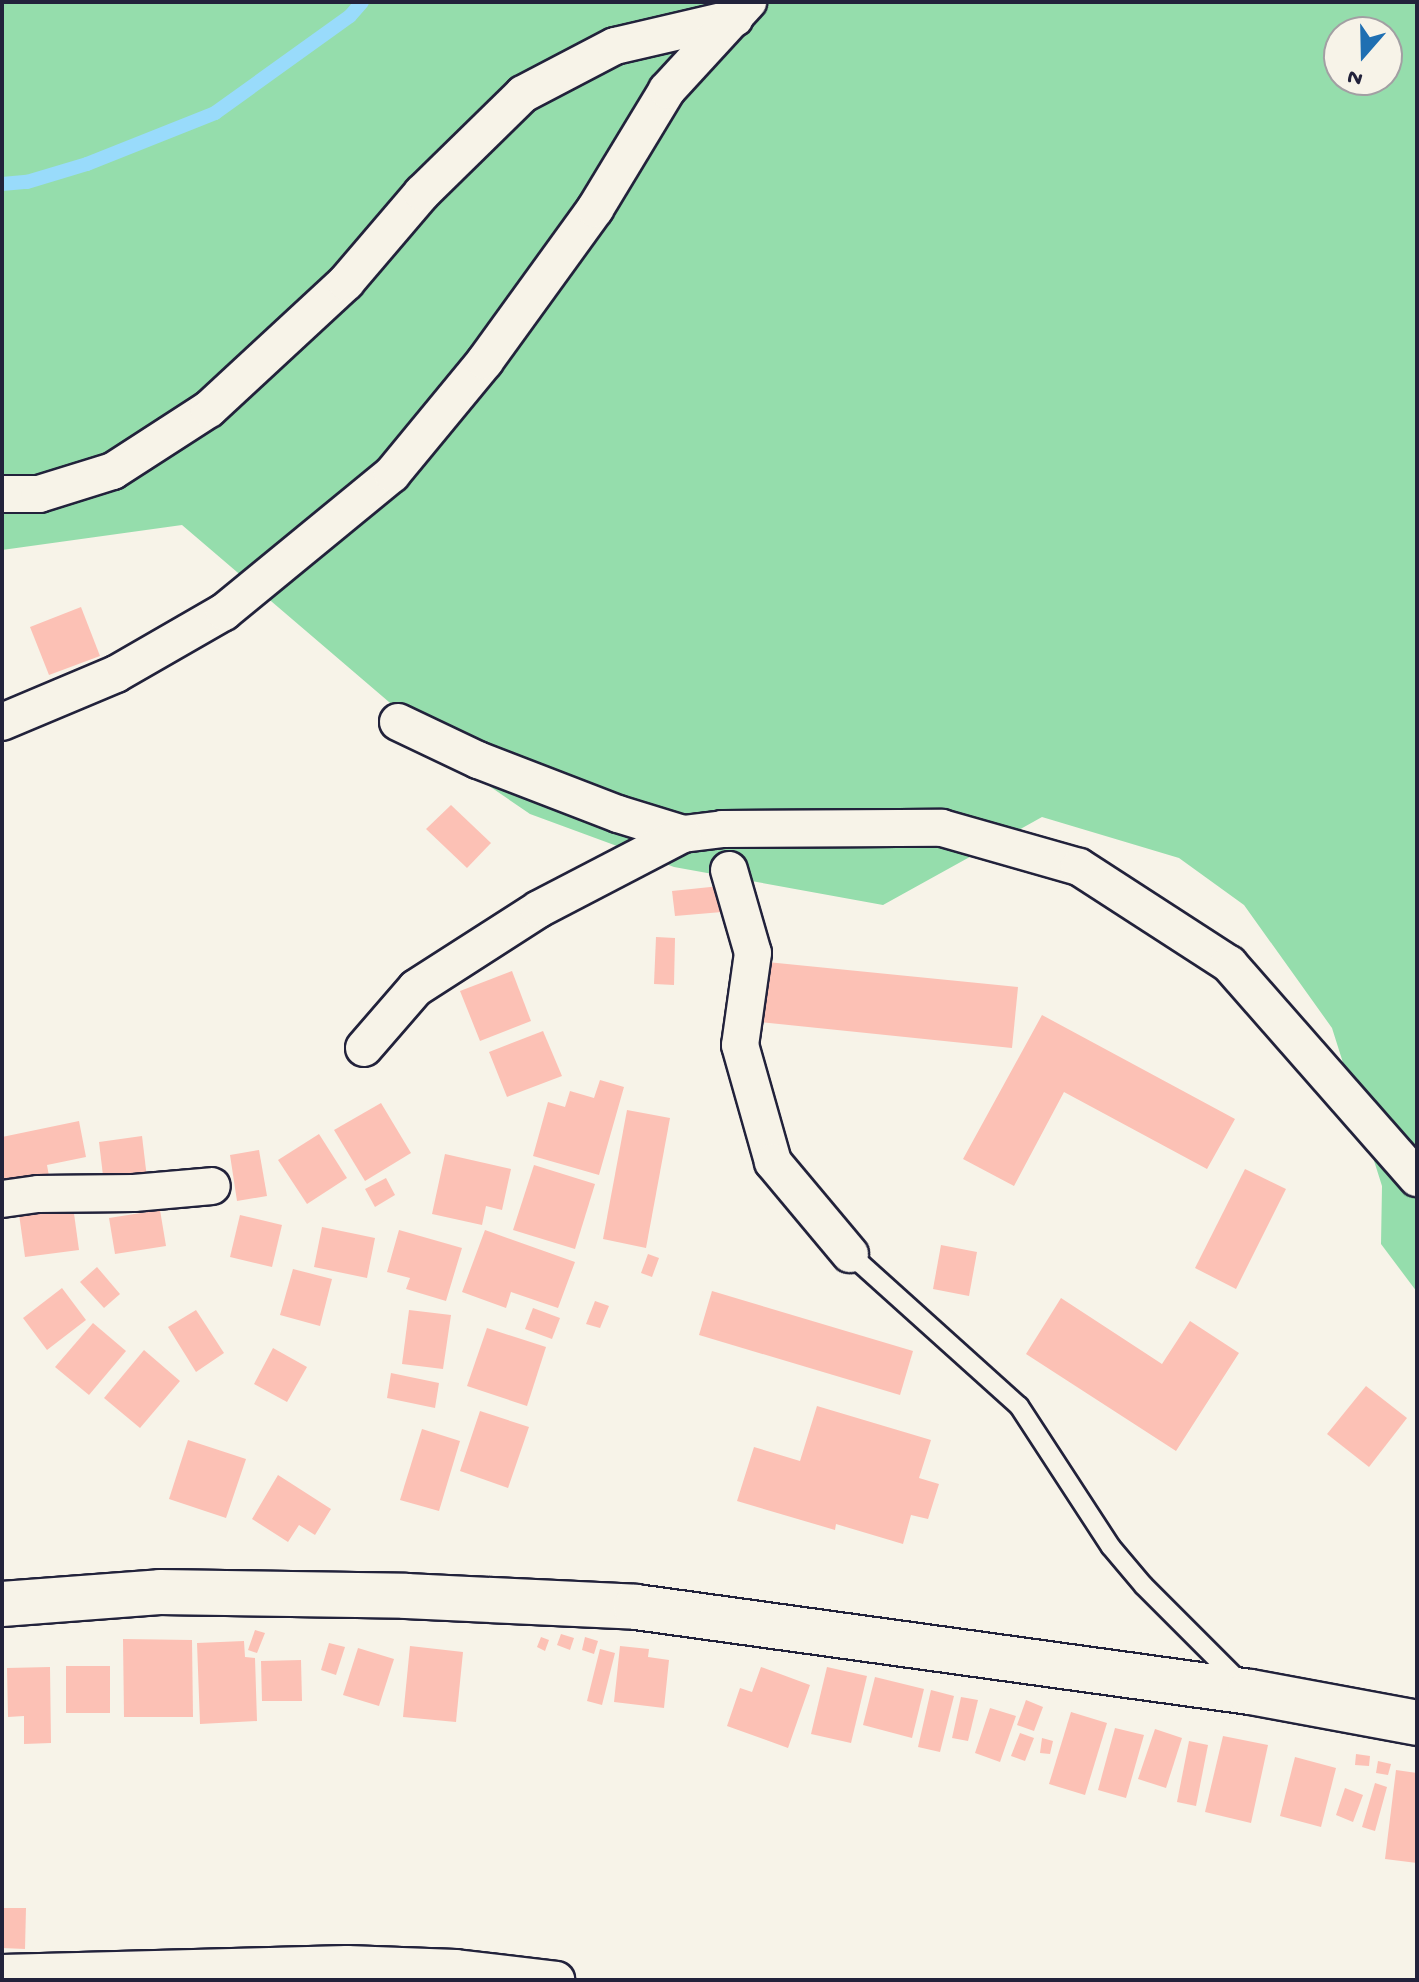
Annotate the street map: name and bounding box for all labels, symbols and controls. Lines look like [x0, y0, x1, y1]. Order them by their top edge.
north arrow [1323, 16, 1403, 96]
text: N [1344, 62, 1367, 91]

